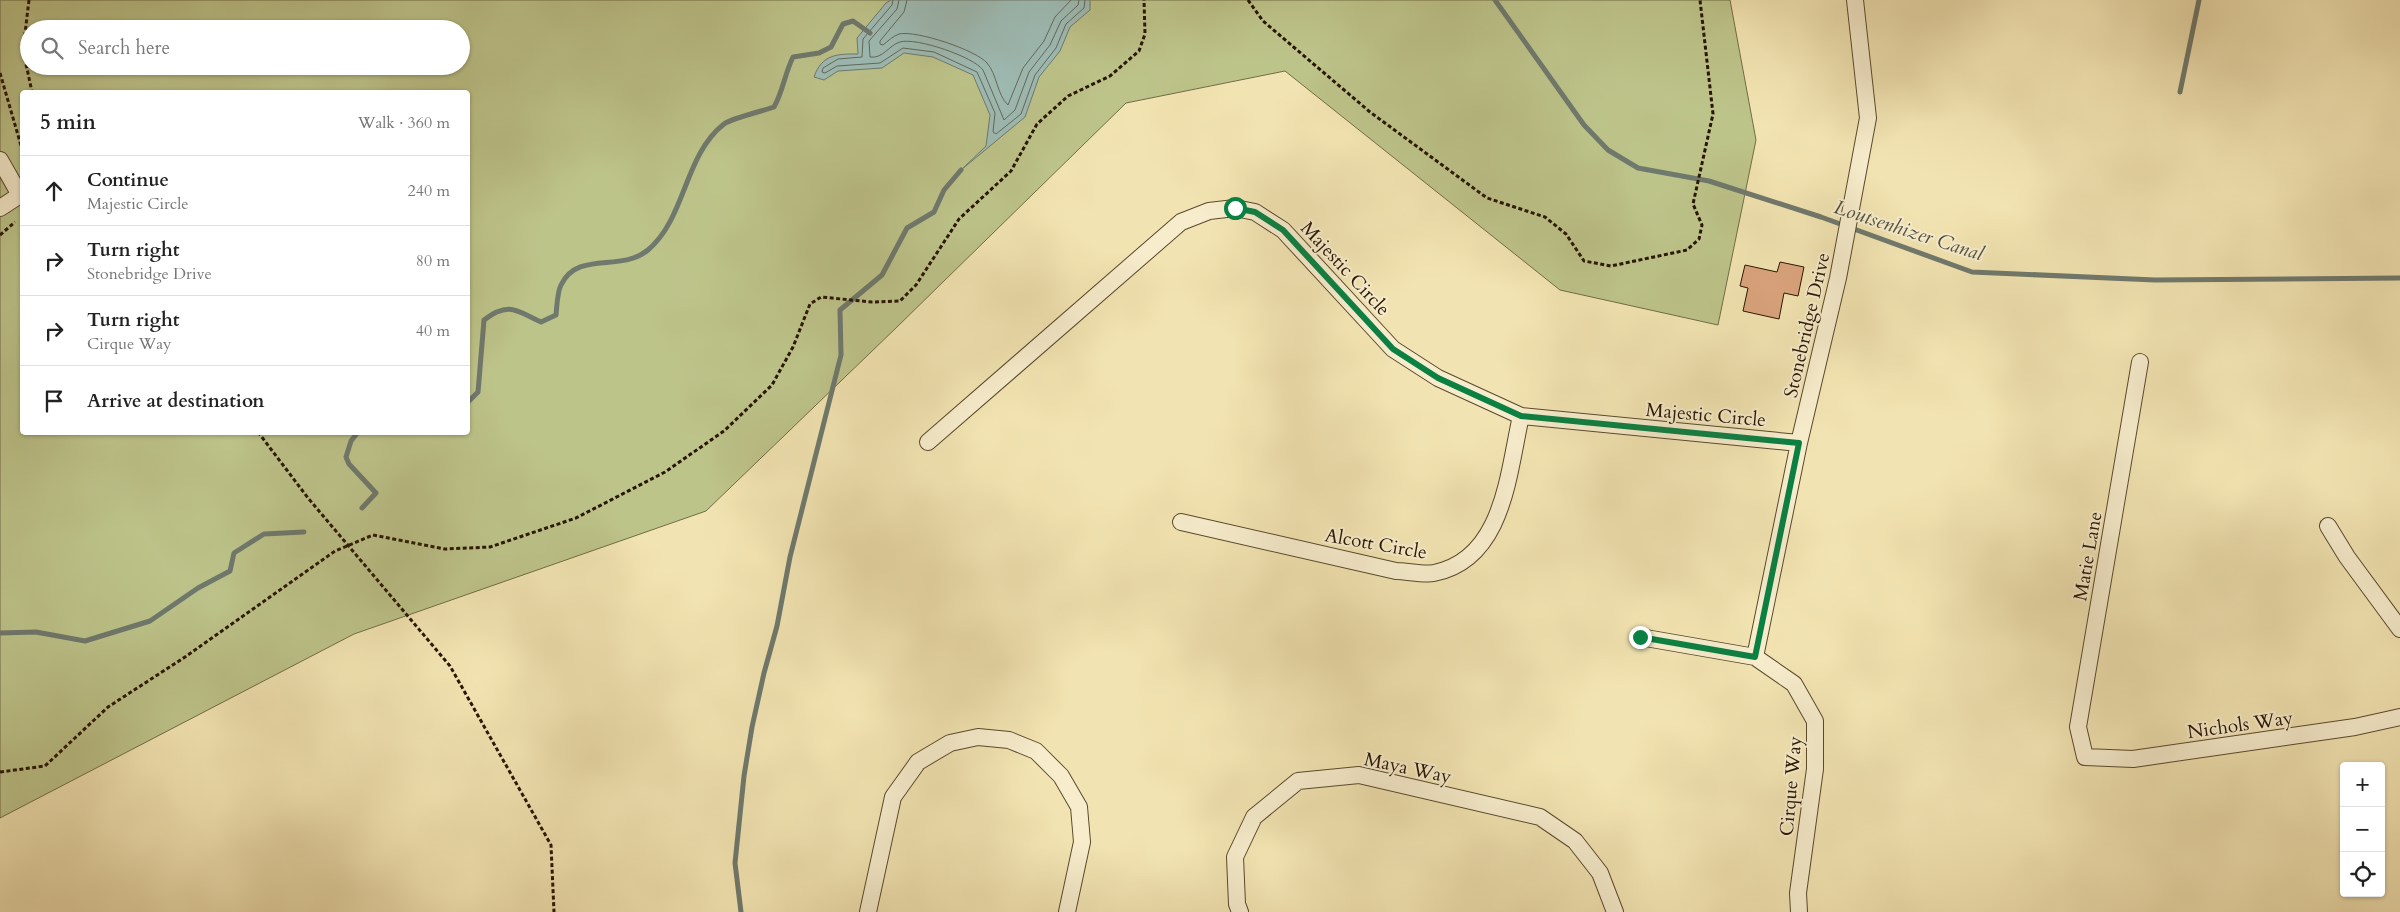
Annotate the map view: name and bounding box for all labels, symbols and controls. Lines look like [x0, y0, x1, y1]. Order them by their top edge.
search box [20, 20, 470, 75]
icon: search [38, 34, 66, 62]
text: Search here [78, 35, 170, 61]
text: 5 min [40, 108, 96, 137]
text: Walk · 360 m [358, 112, 450, 134]
text: Continue [87, 167, 169, 193]
icon: ahead [40, 177, 68, 205]
text: 240 m [408, 180, 450, 202]
text: Majestic Circle [87, 193, 188, 215]
water label: Loutsenhizer Canal [1831, 194, 1988, 268]
route start [1224, 197, 1247, 220]
street label: Majestic Circle [1295, 216, 1396, 322]
text: Turn right [87, 237, 179, 263]
icon: right [40, 247, 68, 275]
text: 80 m [416, 250, 450, 272]
street label: Stonebridge Drive [1778, 250, 1836, 400]
text: Stonebridge Drive [87, 263, 212, 285]
text: Turn right [87, 307, 179, 333]
icon: right [40, 317, 68, 345]
text: 40 m [416, 320, 450, 342]
text: Cirque Way [87, 333, 172, 355]
icon: arrive [40, 387, 68, 415]
text: Arrive at destination [87, 388, 264, 414]
street label: Majestic Circle [1645, 397, 1767, 433]
street label: Matie Lane [2067, 509, 2109, 603]
street label: Alcott Circle [1323, 522, 1429, 566]
route end [1629, 626, 1652, 649]
street label: Nichols Way [2186, 705, 2295, 745]
street label: Cirque Way [1774, 735, 1808, 837]
street label: Maya Way [1362, 746, 1454, 790]
map controls [2340, 762, 2385, 897]
button: + [2340, 762, 2385, 807]
button: − [2340, 807, 2385, 852]
button: locate [2340, 852, 2385, 897]

